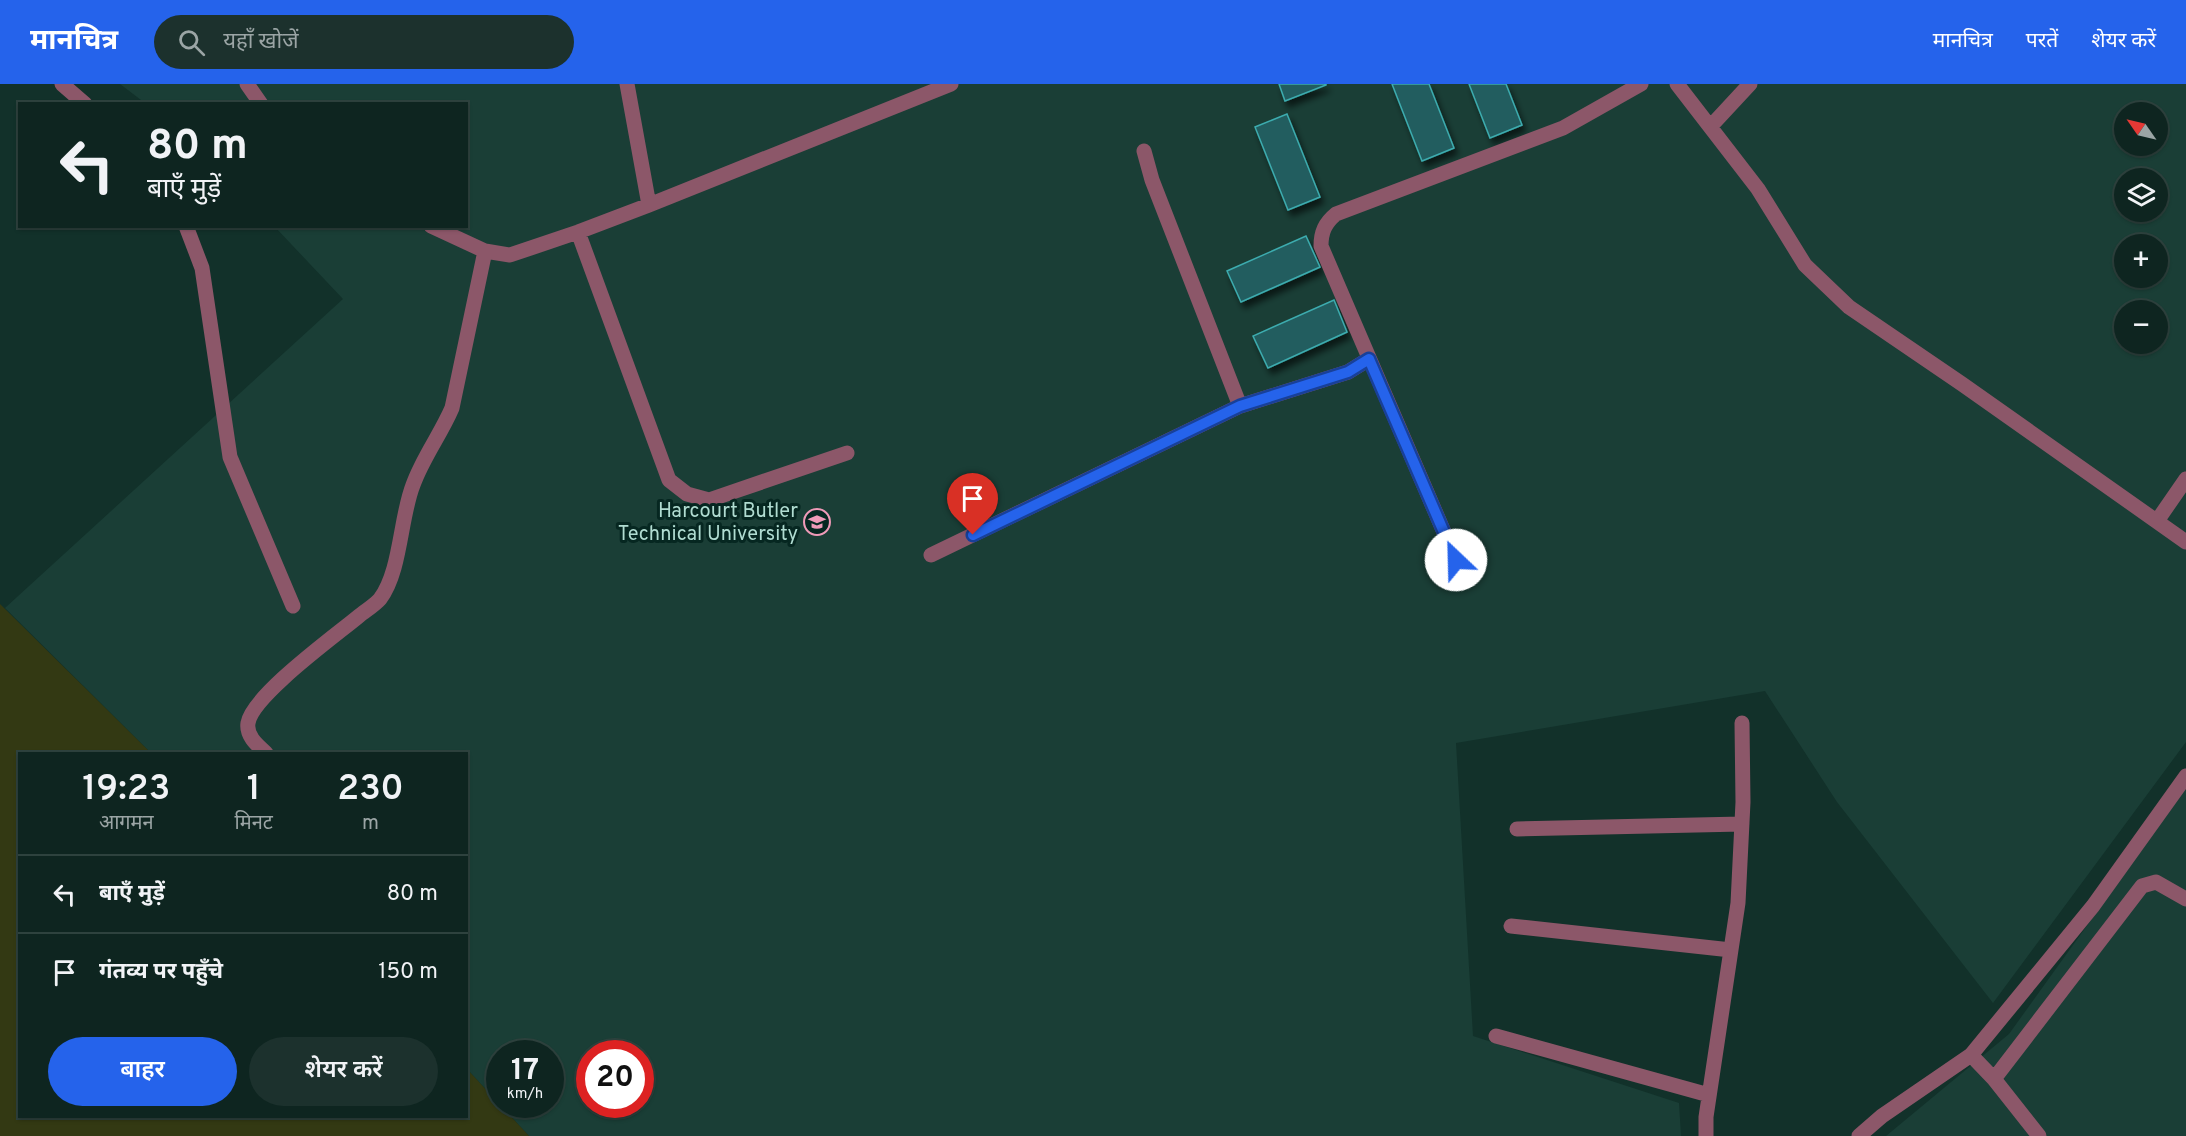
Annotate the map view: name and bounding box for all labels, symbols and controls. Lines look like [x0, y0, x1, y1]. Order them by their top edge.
search box [154, 15, 574, 69]
text: मानचित्र [30, 24, 118, 60]
icon: search [175, 26, 208, 59]
text: मानचित्र [1933, 28, 1993, 55]
text: परतें [2026, 28, 2058, 55]
text: शेयर करें [2091, 28, 2156, 55]
text: यहाँ खोजें [223, 29, 299, 56]
north arrow [2114, 102, 2168, 156]
map controls [2114, 102, 2168, 354]
text: 80 m [147, 121, 248, 174]
icon: left [48, 126, 126, 204]
button: layers [2114, 168, 2168, 222]
text: बाएँ मुड़ें [147, 173, 221, 207]
button: + [2114, 234, 2168, 288]
button: − [2114, 300, 2168, 354]
pin [947, 473, 998, 535]
icon: arrive [956, 482, 989, 515]
place label: Harcourt Butler Technical University [618, 499, 798, 548]
school or university icon: Harcourt Butler Technical University [802, 507, 832, 537]
position arrow [1424, 528, 1488, 592]
text: 19:23 [82, 767, 170, 813]
text: 1 [247, 767, 261, 813]
text: 230 [337, 767, 404, 813]
text: आगमन [99, 811, 154, 837]
text: मिनट [235, 811, 273, 837]
text: m [362, 811, 379, 837]
icon: left [48, 878, 81, 911]
text: बाएँ मुड़ें [99, 881, 165, 908]
text: 80 m [387, 881, 438, 908]
icon: arrive [48, 956, 81, 989]
text: गंतव्य पर पहुँचे [99, 959, 223, 986]
text: 150 m [378, 959, 438, 986]
button: बाहर [48, 1037, 237, 1106]
button: शेयर करें [249, 1037, 438, 1106]
speed limit sign: 20 [576, 1040, 654, 1118]
text: 17 [511, 1053, 539, 1090]
text: km/h [507, 1085, 543, 1104]

